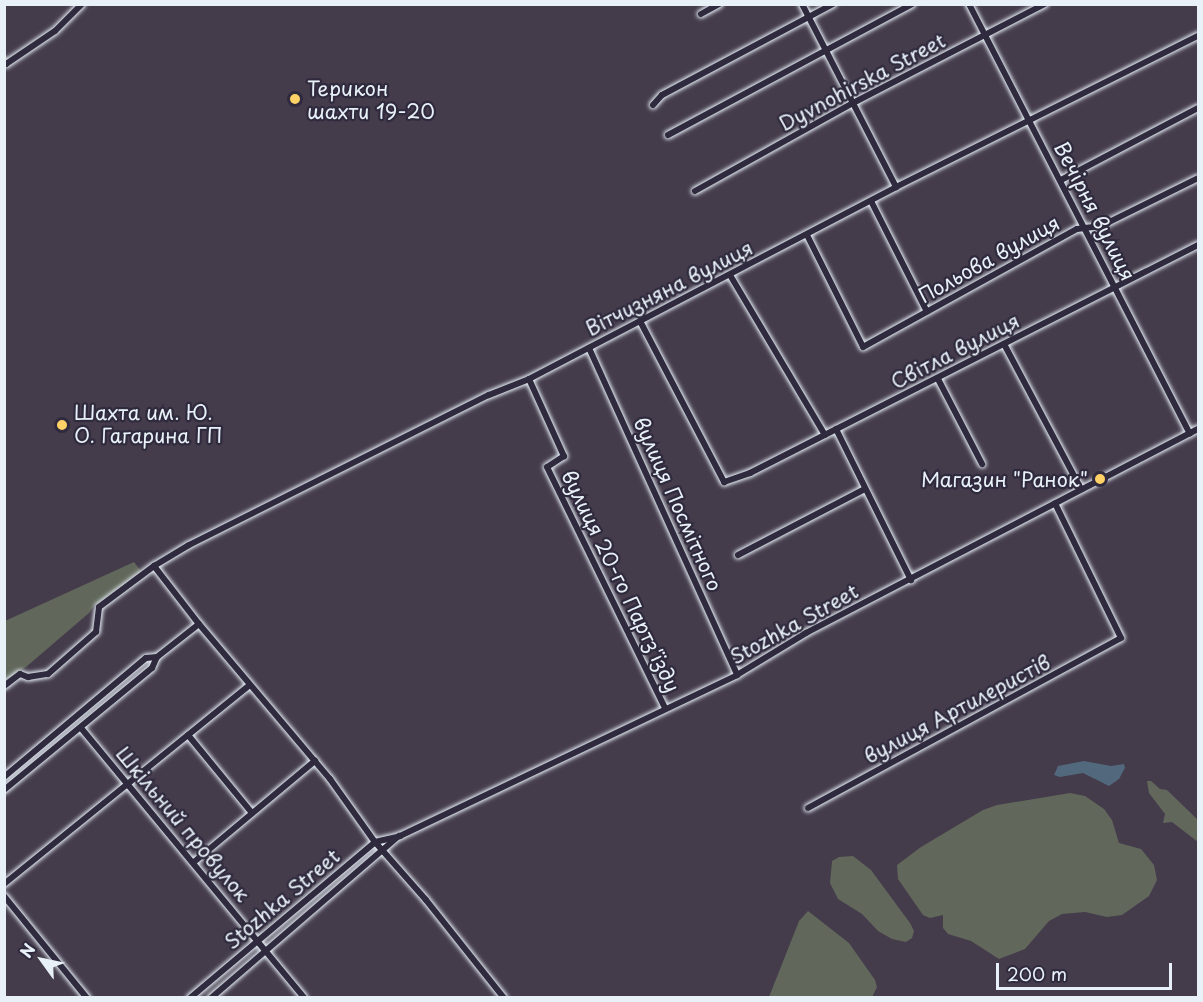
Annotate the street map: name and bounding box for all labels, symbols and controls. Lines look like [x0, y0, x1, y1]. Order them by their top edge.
street label: Dyvnohirska Street [774, 28, 950, 136]
place label: Терикон шахти 19-20 [307, 76, 434, 123]
marker: Терикон шахти 19-20 [288, 92, 302, 106]
street label: Вечірня вулиця [1050, 137, 1140, 285]
street label: Польова вулиця [914, 210, 1064, 308]
street label: Вітчизняна вулиця [581, 235, 757, 341]
street label: Світла вулиця [887, 308, 1023, 394]
place label: Шахта им. Ю. О. Гагарина ГП [74, 401, 225, 448]
street label: вулиця Посмітного [629, 413, 727, 595]
marker: Шахта им. Ю. О. Гагарина ГП [55, 418, 69, 432]
street label: вулиця 20-го Партз'їзду [557, 466, 685, 696]
place label: Магазин "Ранок" [921, 467, 1088, 491]
marker: Магазин "Ранок" [1093, 472, 1107, 486]
street label: Stozhka Street [725, 579, 863, 669]
street label: вулиця Артилеристів [860, 650, 1054, 768]
street label: Шкільний провулок [111, 742, 255, 906]
street label: Stozhka Street [219, 844, 345, 954]
north arrow [12, 930, 72, 990]
text: N [13, 938, 40, 962]
scale bar [999, 951, 1174, 989]
text: 200 m [1007, 960, 1067, 987]

